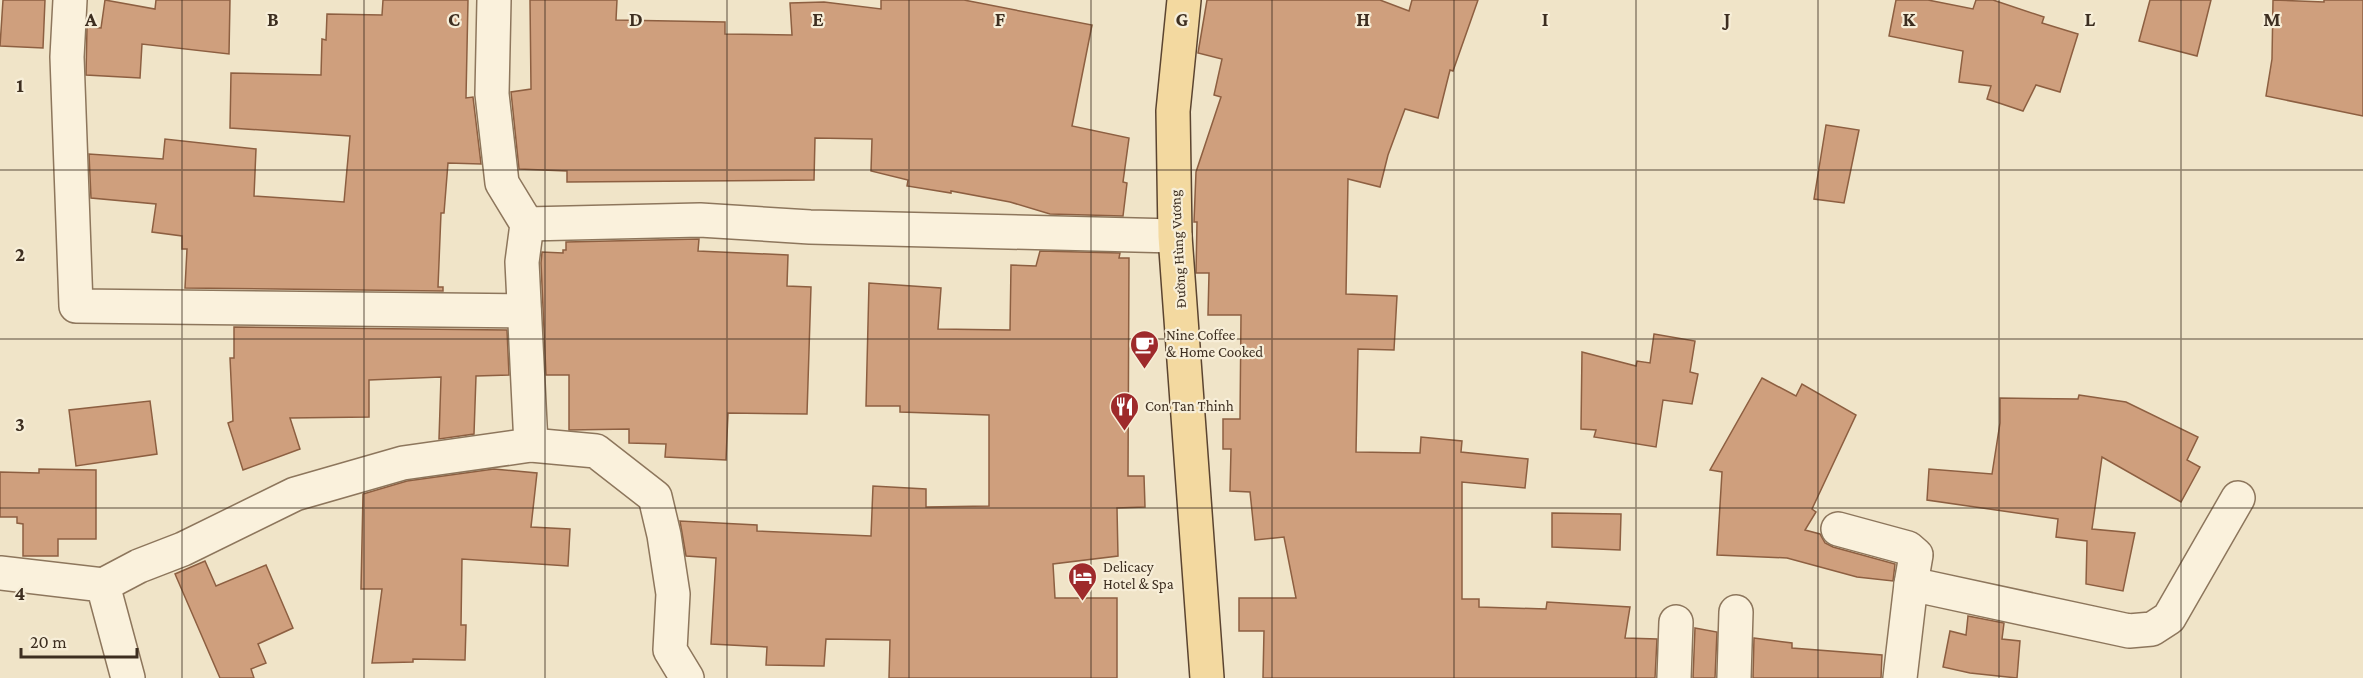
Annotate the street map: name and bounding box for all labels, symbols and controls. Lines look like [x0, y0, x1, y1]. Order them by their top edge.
text: A [84, 8, 98, 30]
text: B [267, 8, 279, 30]
text: C [448, 8, 460, 30]
text: D [629, 8, 643, 30]
text: E [812, 8, 824, 30]
text: F [995, 8, 1006, 30]
text: G [1176, 8, 1189, 30]
text: H [1356, 8, 1370, 30]
text: I [1542, 8, 1549, 30]
text: J [1722, 8, 1731, 30]
text: K [1903, 8, 1917, 30]
text: L [2085, 8, 2096, 30]
text: M [2263, 8, 2281, 30]
text: 1 [16, 74, 24, 96]
street label: Đường Hùng Vương [1167, 189, 1190, 309]
text: 2 [15, 243, 25, 265]
place label: Nine Coffee & Home Cooked [1166, 327, 1263, 360]
cafe icon: Nine Coffee & Home Cooked [1129, 328, 1161, 370]
restaurant icon: Con Tan Thinh [1108, 390, 1140, 432]
place label: Con Tan Thinh [1145, 398, 1234, 414]
text: 3 [15, 413, 25, 435]
place label: Delicacy Hotel & Spa [1103, 559, 1174, 593]
hotel icon: Delicacy Hotel & Spa [1066, 560, 1098, 602]
text: 4 [15, 582, 26, 604]
scale bar [21, 621, 136, 659]
text: 20 m [30, 632, 67, 652]

